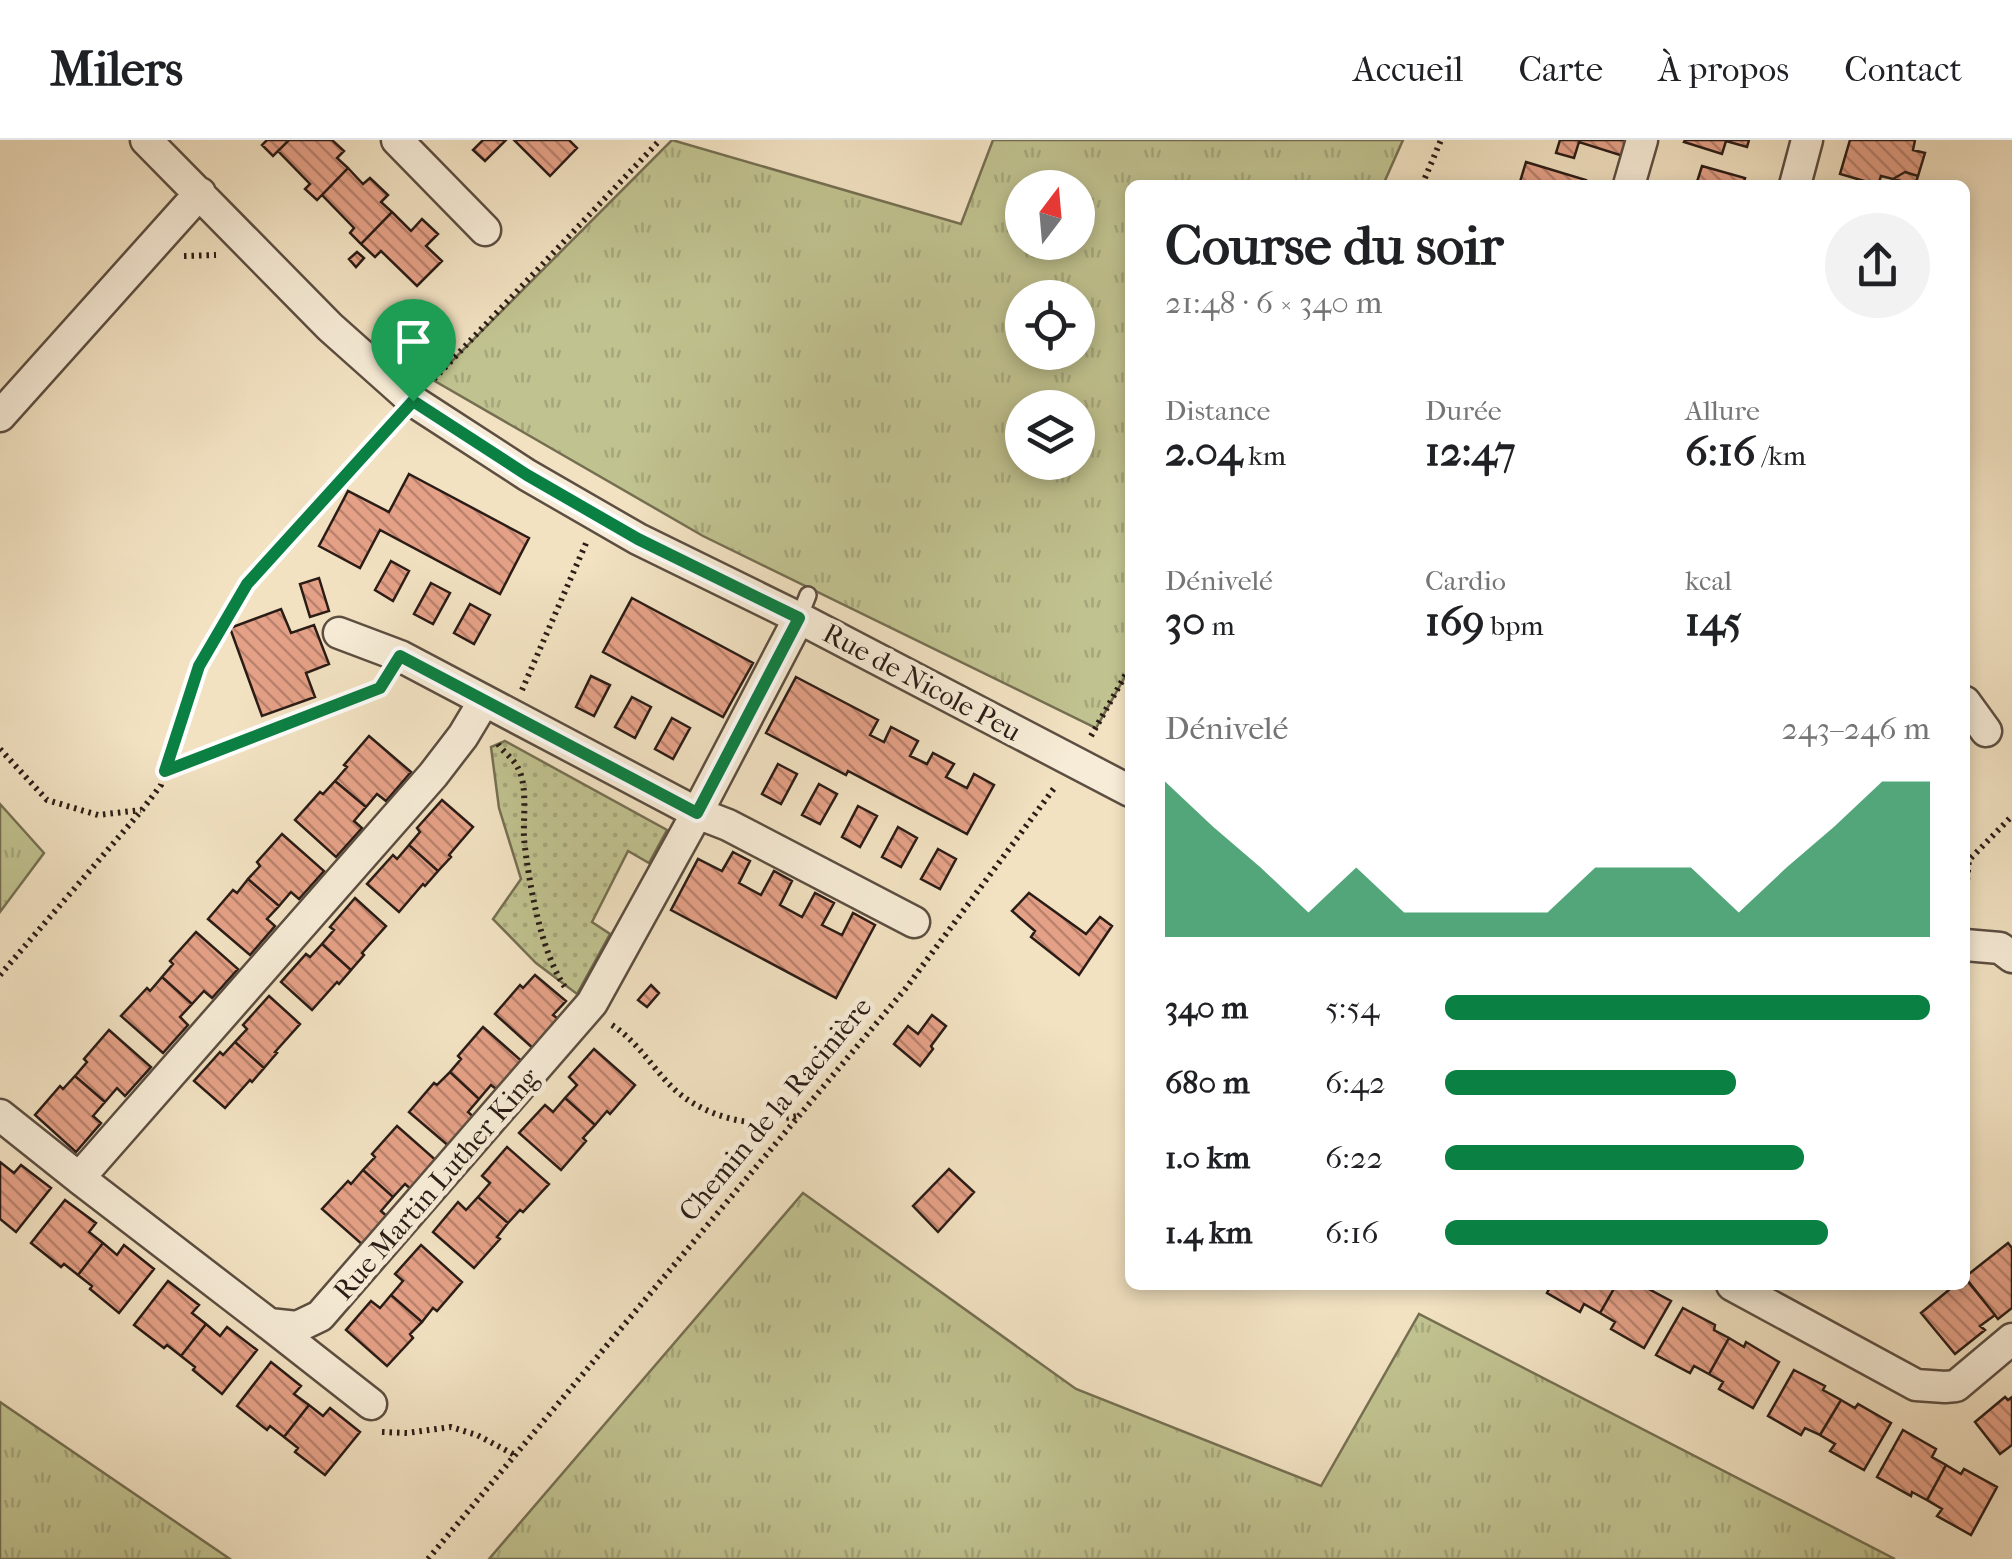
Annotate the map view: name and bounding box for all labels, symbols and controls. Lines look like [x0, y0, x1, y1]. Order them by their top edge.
text: Milers [50, 41, 183, 97]
text: Accueil [1353, 49, 1464, 90]
text: Carte [1519, 49, 1603, 90]
text: À propos [1658, 49, 1789, 90]
text: Contact [1844, 49, 1962, 90]
north arrow [1005, 170, 1095, 260]
map controls [1005, 170, 1095, 480]
button: share [1825, 213, 1930, 318]
text: Course du soir [1165, 214, 1503, 278]
button: locate [1005, 280, 1095, 370]
text: 21:48 · 6 × 340 m [1165, 284, 1382, 321]
pin [371, 299, 456, 402]
icon: arrive [386, 314, 441, 369]
button: layers [1005, 390, 1095, 480]
text: Distance [1165, 394, 1270, 427]
text: Durée [1425, 394, 1502, 427]
text: Allure [1685, 394, 1760, 427]
text: 2.04 [1165, 427, 1242, 476]
text: 12:47 [1425, 427, 1516, 476]
text: 6:16 [1685, 427, 1755, 476]
text: km [1242, 439, 1286, 472]
text: /km [1755, 439, 1806, 472]
text: Dénivelé [1165, 564, 1273, 597]
text: Cardio [1425, 564, 1506, 597]
text: kcal [1685, 564, 1732, 597]
text: 30 [1165, 597, 1205, 646]
text: 169 [1425, 597, 1485, 646]
text: 145 [1685, 597, 1742, 646]
text: m [1205, 609, 1235, 642]
text: bpm [1485, 609, 1544, 642]
street label: Rue de Nicole Peu [818, 616, 1027, 748]
text: Dénivelé [1165, 710, 1288, 747]
text: 243–246 m [1781, 710, 1930, 747]
text: 340 m [1165, 989, 1248, 1026]
text: 5:54 [1325, 989, 1379, 1026]
street label: Chemin de la Racinière [672, 990, 878, 1228]
street label: Rue Martin Luther King [326, 1061, 546, 1307]
text: 680 m [1165, 1064, 1250, 1101]
text: 6:42 [1325, 1064, 1385, 1101]
text: 1.0 km [1165, 1139, 1250, 1176]
text: 6:22 [1325, 1139, 1383, 1176]
text: 1.4 km [1165, 1214, 1252, 1251]
text: 6:16 [1325, 1214, 1379, 1251]

